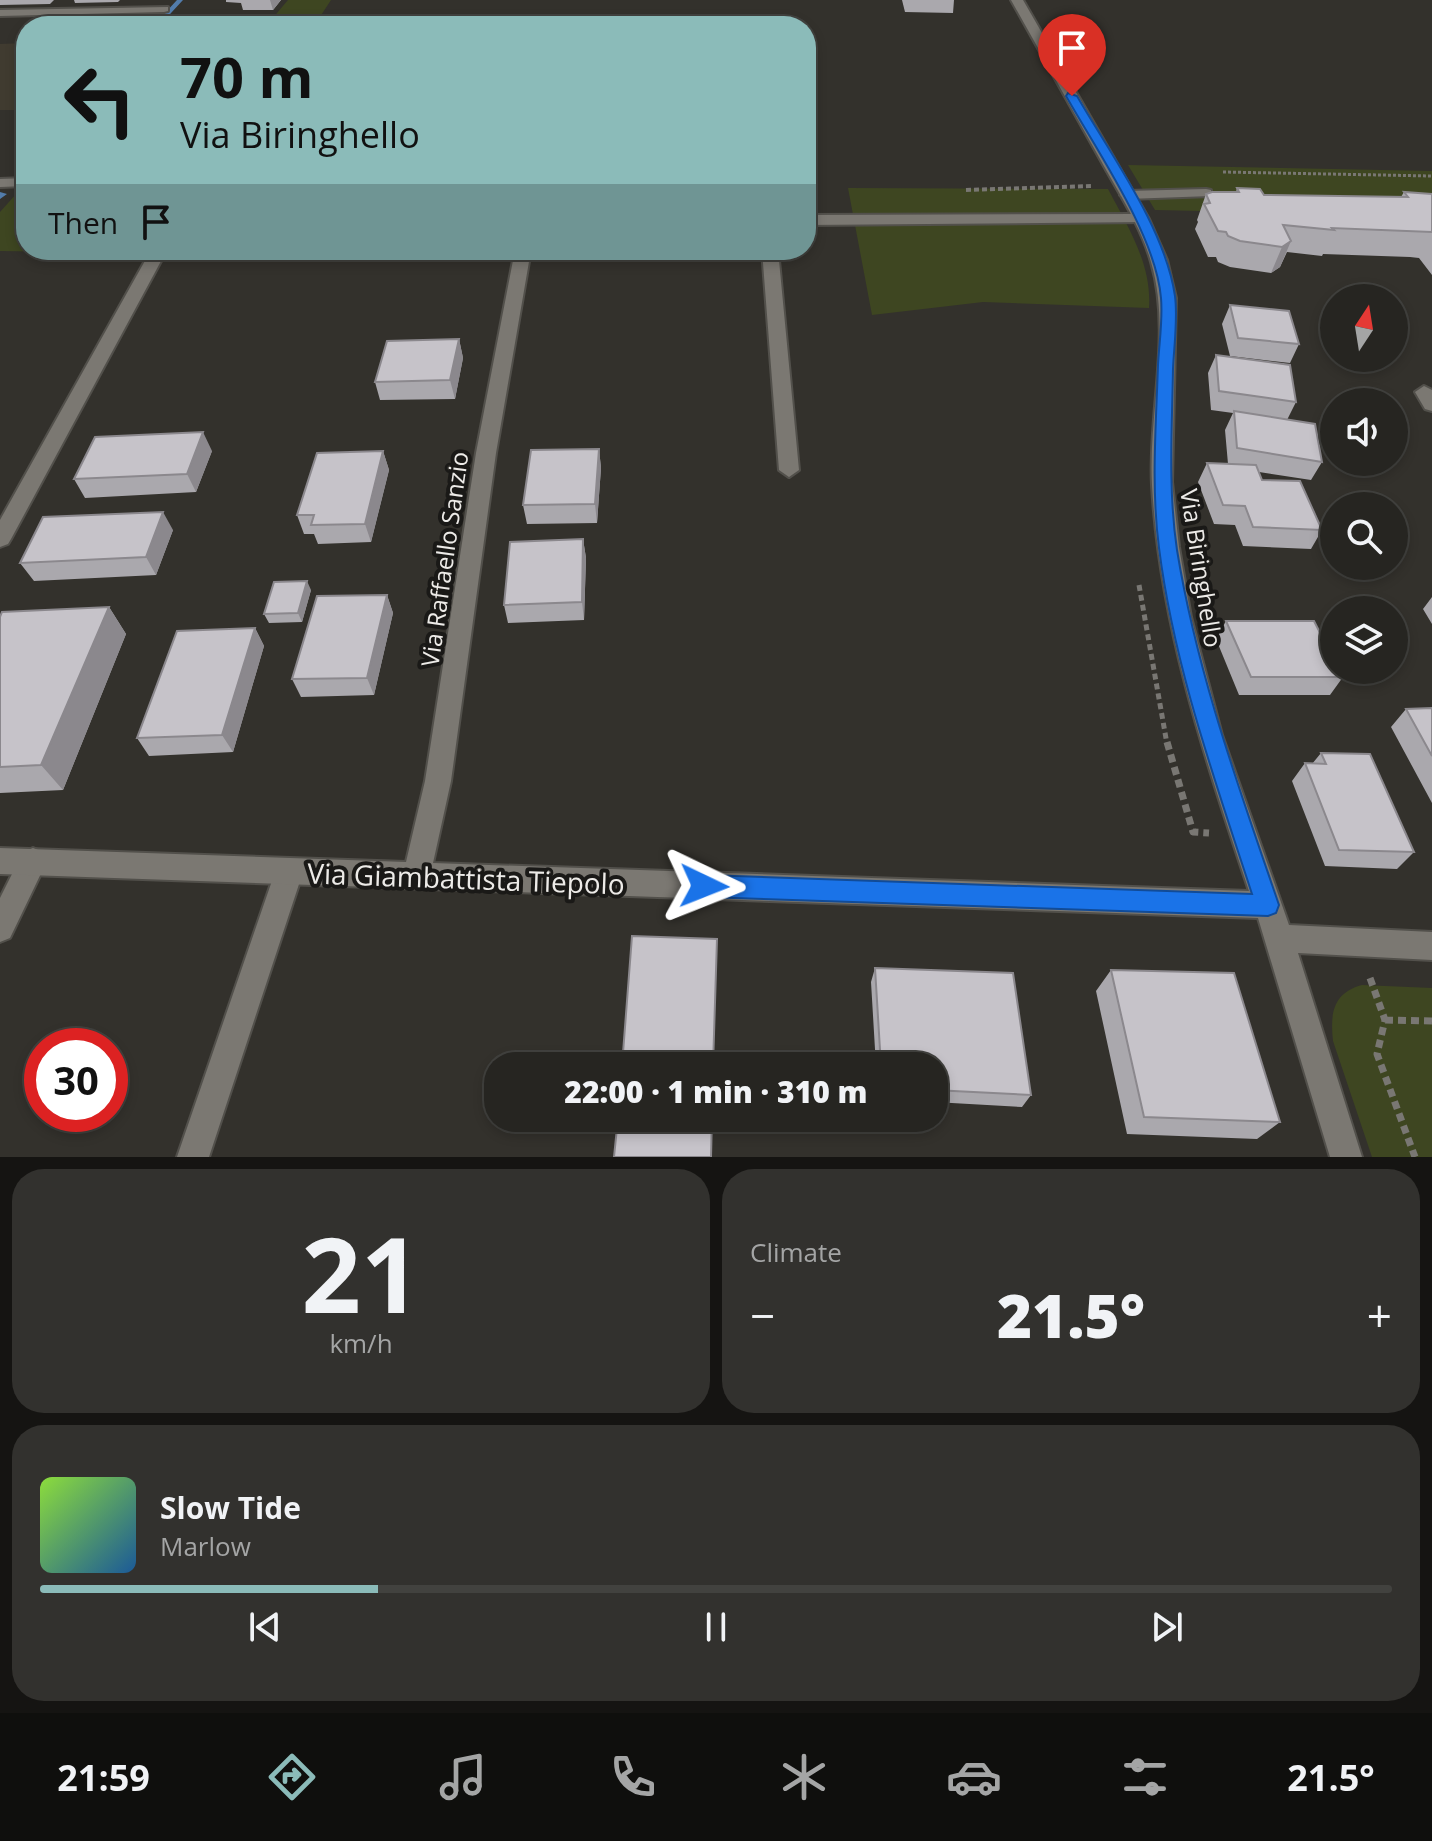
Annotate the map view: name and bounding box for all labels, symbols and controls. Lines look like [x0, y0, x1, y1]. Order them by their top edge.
pin [1038, 14.0, 1106, 96]
icon: arrive [1050, 26, 1094, 70]
text: 70 m [180, 38, 314, 114]
icon: left [48, 48, 152, 152]
text: Via Biringhello [180, 110, 420, 159]
icon: arrive [134, 200, 178, 244]
text: Then [48, 202, 118, 243]
north arrow [1320, 284, 1408, 372]
map controls [1320, 284, 1408, 684]
button: sound [1320, 388, 1408, 476]
street label: Via Raffaello Sanzio [413, 449, 475, 669]
street label: Via Biringhello [1173, 486, 1231, 650]
button: search [1320, 492, 1408, 580]
button: layers [1320, 596, 1408, 684]
position arrow [662, 844, 746, 928]
street label: Via Giambattista Tiepolo [307, 853, 625, 903]
speed limit sign: 30 [24, 1028, 128, 1132]
text: 22:00 · 1 min · 310 m [564, 1071, 868, 1112]
text: 21 [302, 1202, 420, 1343]
text: Climate [750, 1234, 842, 1270]
text: 21.5° [997, 1274, 1145, 1356]
text: − [750, 1285, 775, 1345]
text: + [1367, 1285, 1392, 1345]
text: km/h [329, 1325, 393, 1361]
text: Slow Tide [160, 1487, 301, 1528]
text: Marlow [160, 1528, 251, 1564]
icon: previous [243, 1605, 287, 1649]
icon: pause [694, 1605, 738, 1649]
icon: next [1145, 1605, 1189, 1649]
icon: directions [264, 1749, 320, 1805]
icon: music [435, 1749, 491, 1805]
icon: phone [605, 1749, 661, 1805]
icon: climate [776, 1749, 832, 1805]
icon: car [946, 1749, 1002, 1805]
icon: filters [1117, 1749, 1173, 1805]
text: 21:59 [57, 1753, 150, 1802]
text: 21.5° [1287, 1753, 1375, 1802]

